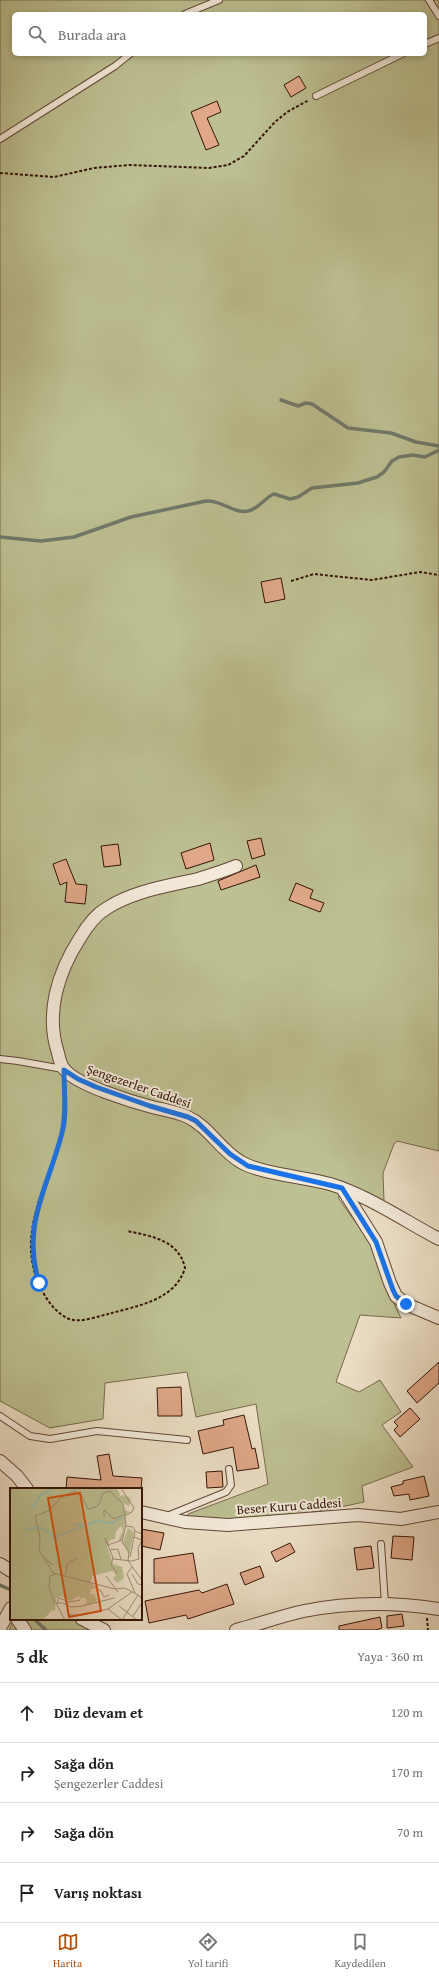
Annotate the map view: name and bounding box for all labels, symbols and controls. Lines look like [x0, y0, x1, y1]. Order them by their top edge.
search box [12, 12, 427, 56]
icon: search [26, 23, 48, 45]
text: Burada ara [58, 24, 126, 45]
street label: Şengezerler Caddesi [84, 1059, 194, 1113]
route start [30, 1274, 48, 1292]
route end [397, 1295, 415, 1313]
inset map [10, 1488, 142, 1620]
street label: Beser Kuru Caddesi [236, 1493, 342, 1519]
text: 5 dk [16, 1644, 48, 1669]
text: Yaya · 360 m [357, 1647, 423, 1666]
icon: ahead [16, 1702, 38, 1724]
text: Düz devam et [54, 1702, 143, 1723]
text: 120 m [391, 1703, 423, 1722]
text: Sağa dön [54, 1753, 114, 1774]
icon: right [16, 1762, 38, 1784]
text: 170 m [391, 1763, 423, 1782]
text: Şengezerler Caddesi [54, 1774, 163, 1793]
icon: right [16, 1822, 38, 1844]
text: Sağa dön [54, 1822, 114, 1843]
text: 70 m [397, 1823, 423, 1842]
icon: arrive [16, 1882, 38, 1904]
text: Varış noktası [54, 1882, 142, 1903]
tab: Harita [53, 1931, 82, 1971]
tab: Yol tarifi [188, 1931, 228, 1971]
tab: Kaydedilen [334, 1931, 386, 1971]

